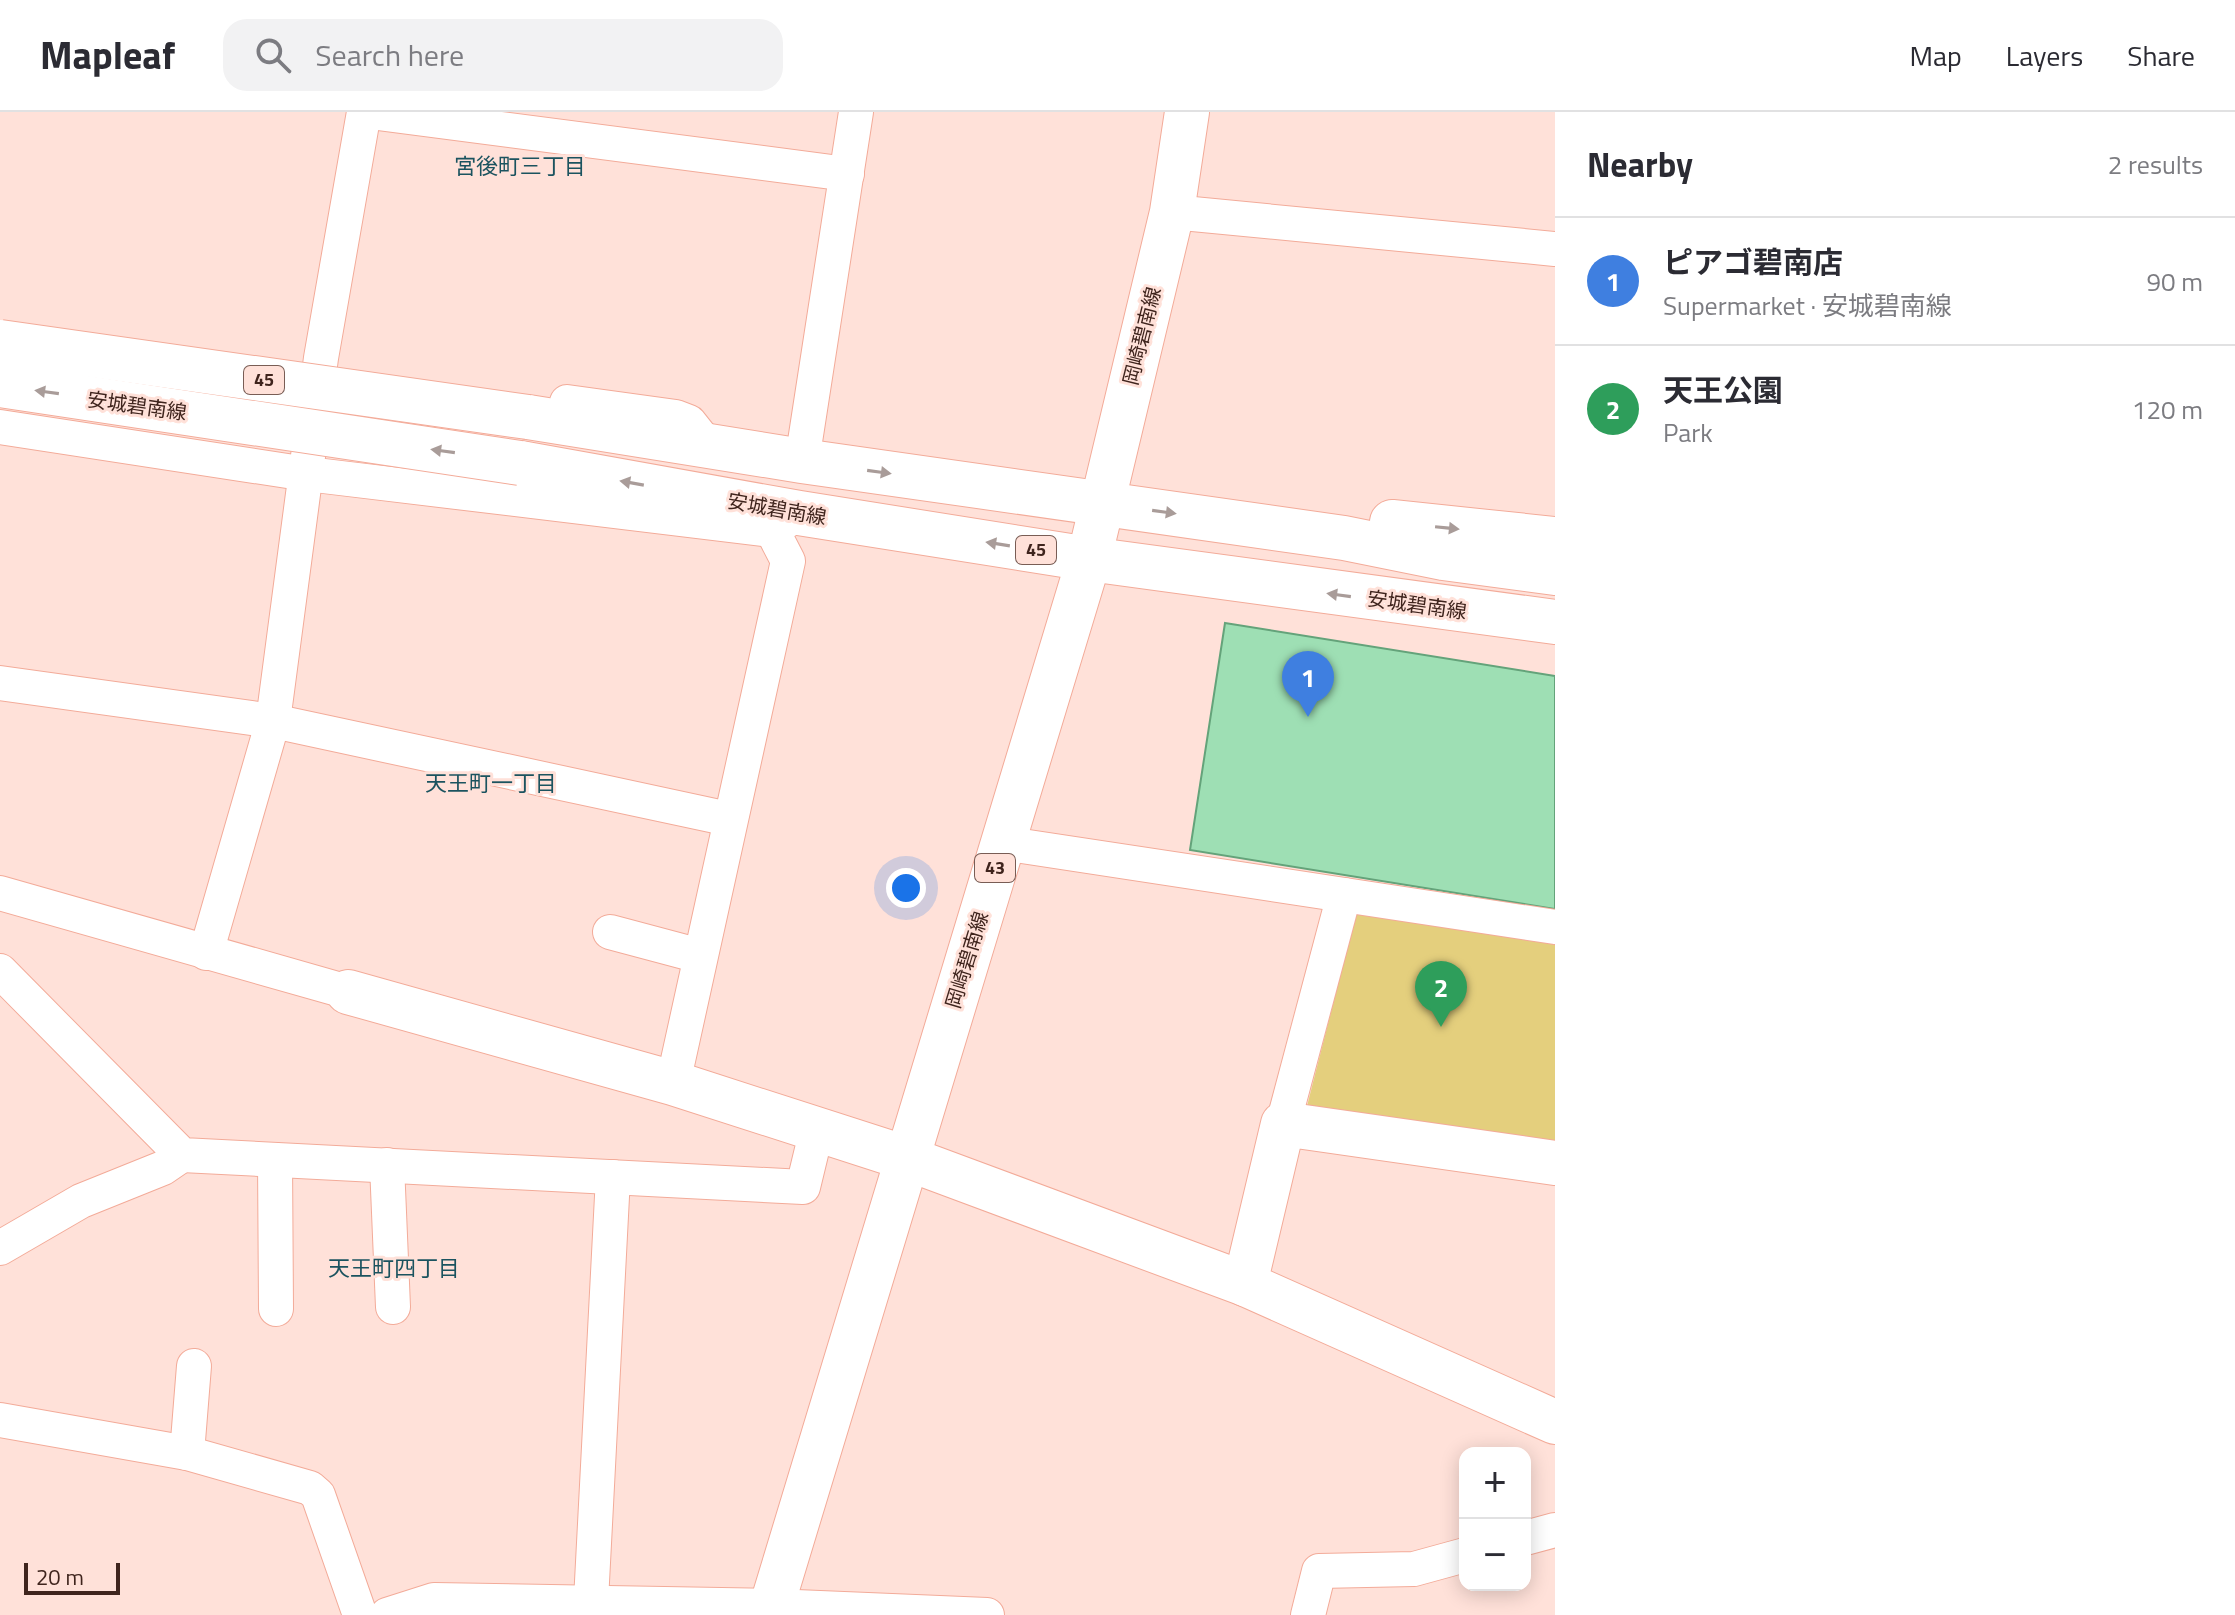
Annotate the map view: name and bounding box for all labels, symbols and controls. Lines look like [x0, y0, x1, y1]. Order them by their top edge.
search box [223, 19, 783, 91]
text: Mapleaf [40, 26, 175, 84]
text: Search here [315, 32, 464, 78]
icon: search [251, 33, 295, 77]
text: Map [1909, 34, 1962, 77]
text: Layers [2006, 34, 2083, 77]
text: Share [2127, 34, 2195, 77]
text: Nearby [1587, 138, 1693, 190]
text: 2 results [2108, 145, 2203, 184]
district label: 宮後町三丁目 [454, 149, 586, 183]
text: ピアゴ碧南店 [1663, 239, 1843, 285]
text: 1 [1606, 262, 1620, 301]
text: 90 m [2146, 262, 2203, 301]
street label: 岡崎碧南線 [1114, 284, 1169, 388]
text: Supermarket · 安城碧南線 [1663, 286, 1952, 325]
road number: 45 [244, 366, 284, 394]
text: 天王公園 [1663, 367, 1783, 413]
street label: 安城碧南線 [85, 383, 189, 428]
one-way arrow [35, 386, 60, 398]
text: 2 [1606, 390, 1620, 429]
text: 120 m [2132, 390, 2203, 429]
text: Park [1663, 413, 1713, 452]
one-way arrow [430, 444, 455, 457]
one-way arrow [867, 466, 892, 479]
one-way arrow [619, 476, 644, 488]
street label: 安城碧南線 [725, 485, 829, 532]
one-way arrow [1152, 506, 1177, 519]
one-way arrow [1435, 521, 1460, 534]
road number: 45 [1016, 536, 1056, 564]
one-way arrow [986, 538, 1011, 550]
street label: 安城碧南線 [1365, 582, 1469, 627]
one-way arrow [1326, 588, 1351, 601]
pin: 1 [1282, 651, 1334, 717]
district label: 天王町一丁目 [425, 766, 557, 800]
road number: 43 [975, 854, 1015, 882]
your location [886, 868, 926, 908]
street label: 岡崎碧南線 [937, 908, 996, 1012]
pin: 2 [1415, 961, 1467, 1027]
district label: 天王町四丁目 [328, 1251, 460, 1285]
map controls [1459, 1447, 1531, 1591]
button: + [1459, 1447, 1531, 1519]
button: − [1459, 1519, 1531, 1591]
scale bar [24, 1559, 120, 1595]
text: 20 m [36, 1560, 84, 1594]

